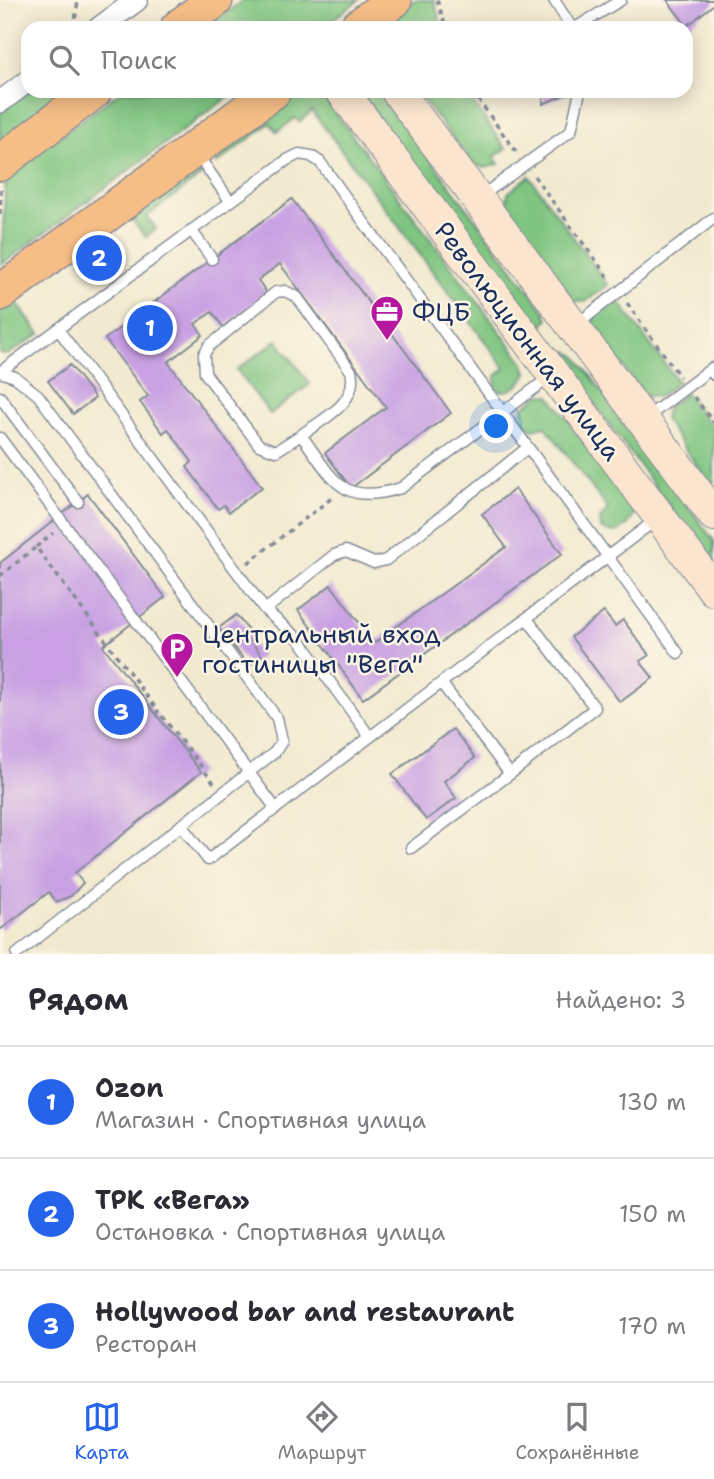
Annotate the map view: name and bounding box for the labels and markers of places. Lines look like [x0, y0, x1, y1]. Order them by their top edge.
pin: 2 [76, 232, 122, 284]
office icon: ФЦБ [368, 293, 406, 342]
place label: ФЦБ [412, 294, 470, 329]
pin: 1 [127, 302, 173, 354]
place label: Центральный вход гостиницы "Вега" [202, 616, 441, 681]
parking icon: Центральный вход гостиницы "Вега" [158, 630, 196, 679]
pin: 3 [98, 686, 144, 738]

